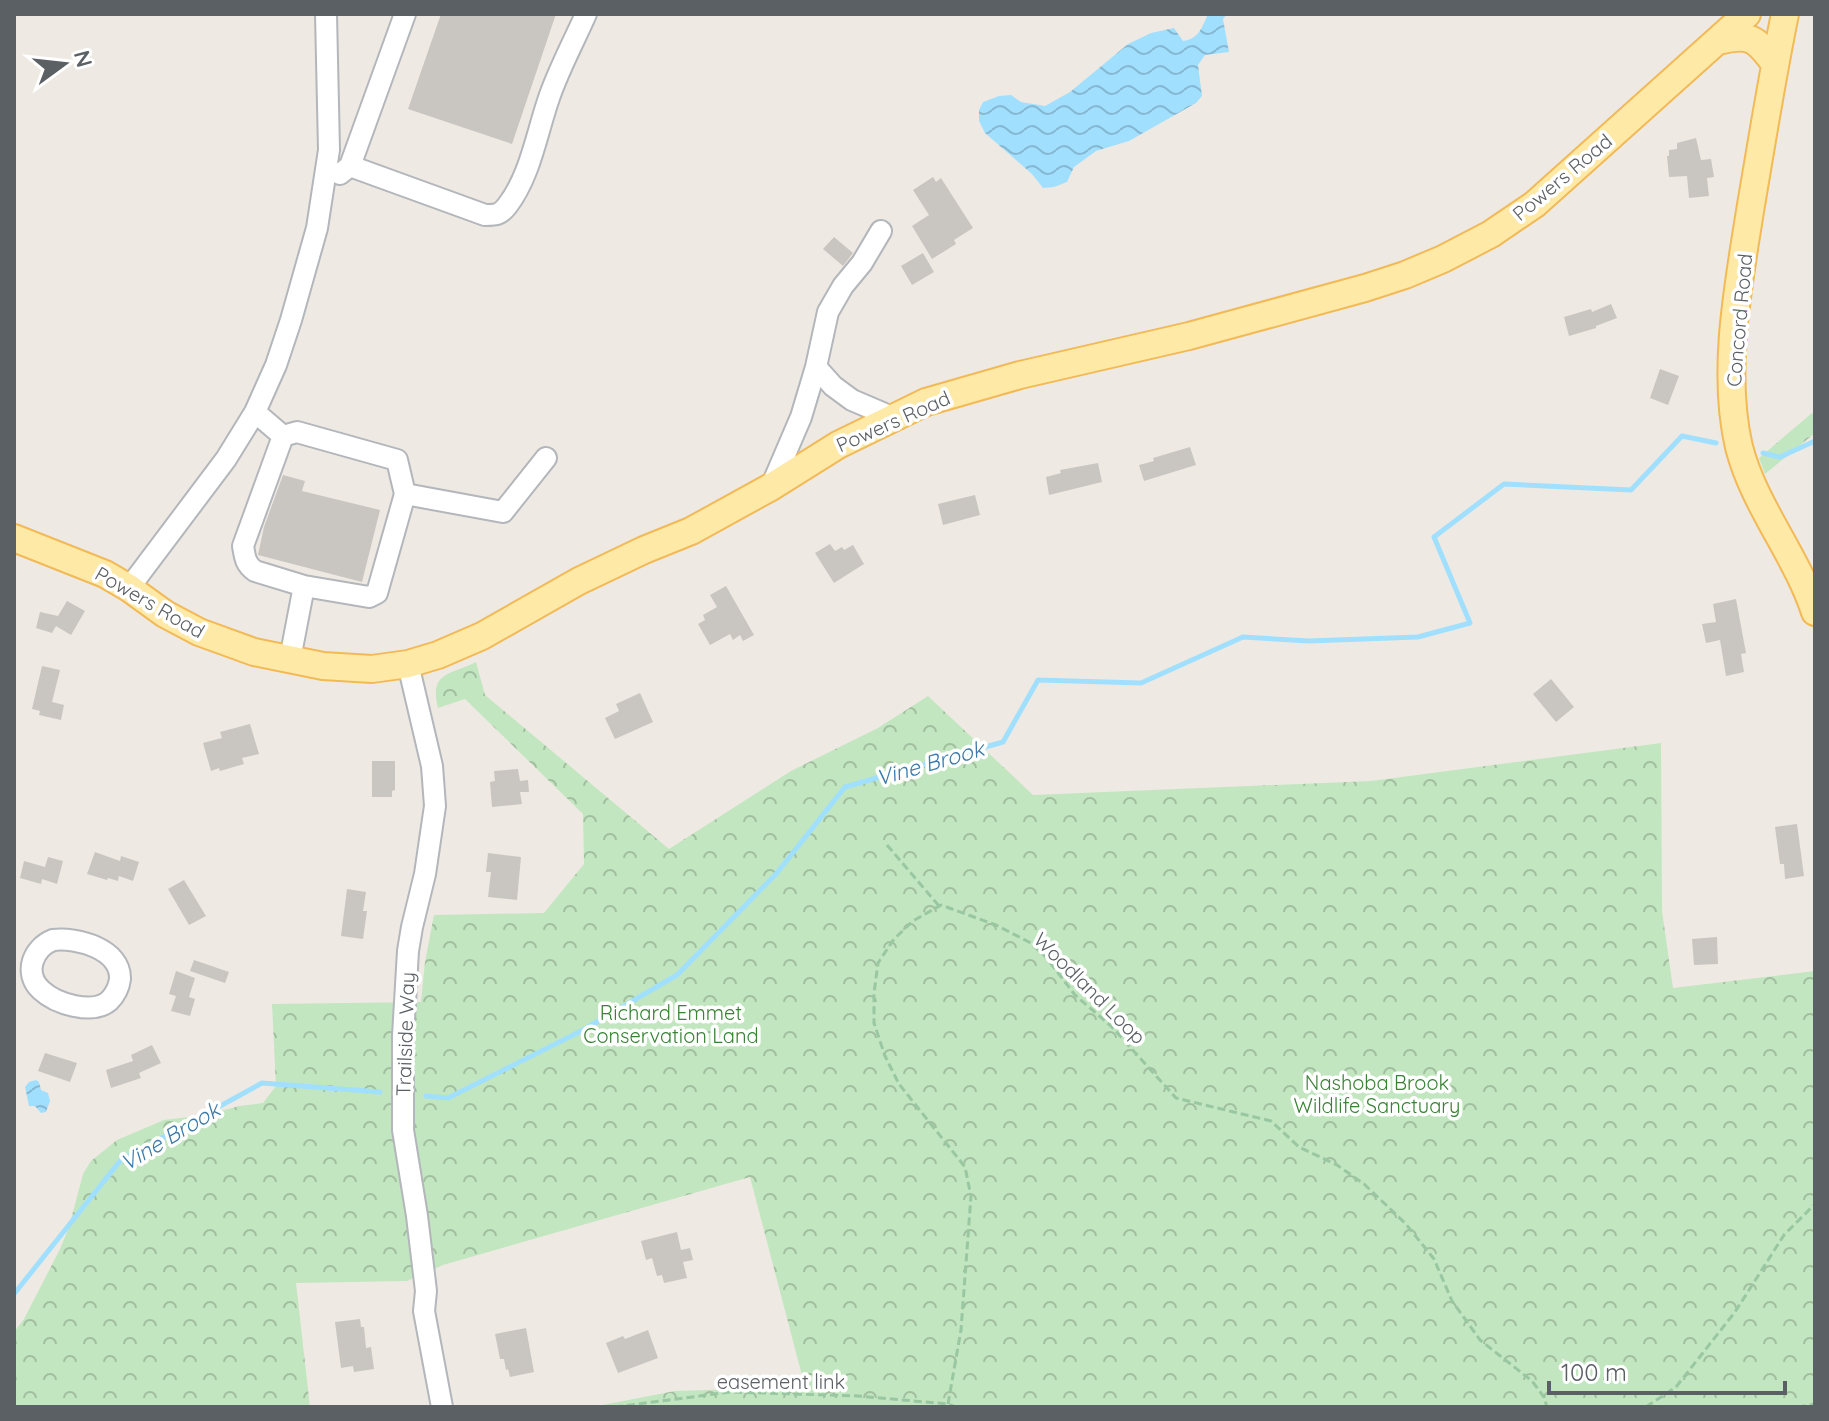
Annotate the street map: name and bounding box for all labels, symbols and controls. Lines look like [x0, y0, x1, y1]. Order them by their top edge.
north arrow [24, 24, 104, 104]
text: N [68, 47, 99, 70]
street label: Powers Road [1507, 128, 1617, 226]
street label: Concord Road [1721, 252, 1757, 388]
street label: Powers Road [832, 385, 954, 457]
street label: Powers Road [91, 561, 209, 643]
water label: Vine Brook [873, 734, 989, 792]
street label: Woodland Loop [1029, 927, 1151, 1049]
street label: Trailside Way [390, 971, 420, 1097]
park label: Richard Emmet Conservation Land [583, 1000, 759, 1048]
park label: Nashoba Brook Wildlife Sanctuary [1294, 1070, 1460, 1118]
water label: Vine Brook [115, 1094, 227, 1177]
scale bar [1549, 1345, 1785, 1395]
text: 100 m [1561, 1357, 1627, 1387]
street label: easement link [717, 1369, 845, 1394]

